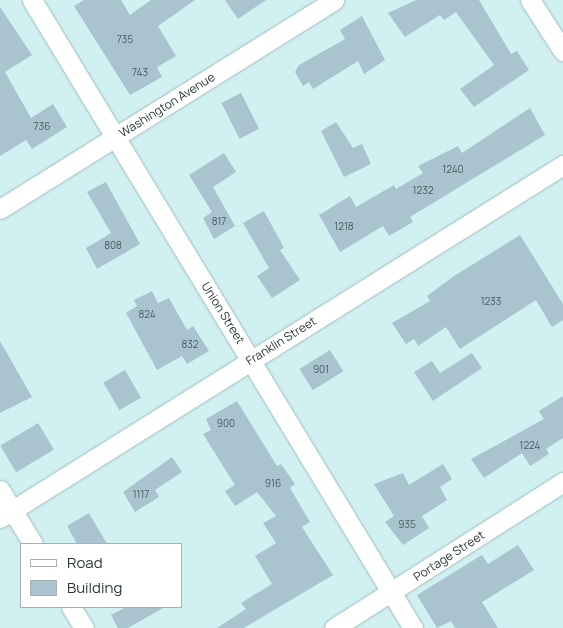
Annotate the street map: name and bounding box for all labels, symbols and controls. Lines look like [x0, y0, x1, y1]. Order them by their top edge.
house number: 735 [117, 34, 133, 46]
house number: 743 [132, 67, 148, 79]
street label: Washington Avenue [117, 70, 217, 140]
house number: 736 [34, 121, 50, 133]
house number: 1240 [442, 164, 464, 176]
house number: 1232 [413, 185, 433, 197]
house number: 817 [212, 216, 226, 228]
house number: 1218 [334, 221, 354, 233]
house number: 808 [104, 240, 122, 252]
street label: Union Street [198, 279, 248, 347]
house number: 1233 [481, 296, 501, 308]
house number: 824 [138, 309, 156, 321]
street label: Franklin Street [243, 314, 319, 368]
house number: 832 [181, 339, 199, 351]
house number: 901 [313, 364, 329, 376]
house number: 900 [217, 418, 235, 430]
house number: 1224 [520, 440, 540, 452]
house number: 916 [265, 478, 281, 490]
house number: 1117 [133, 489, 149, 501]
house number: 935 [398, 519, 416, 531]
street label: Portage Street [411, 528, 487, 584]
legend [20, 543, 182, 608]
text: Road [67, 552, 103, 573]
text: Building [67, 577, 122, 598]

